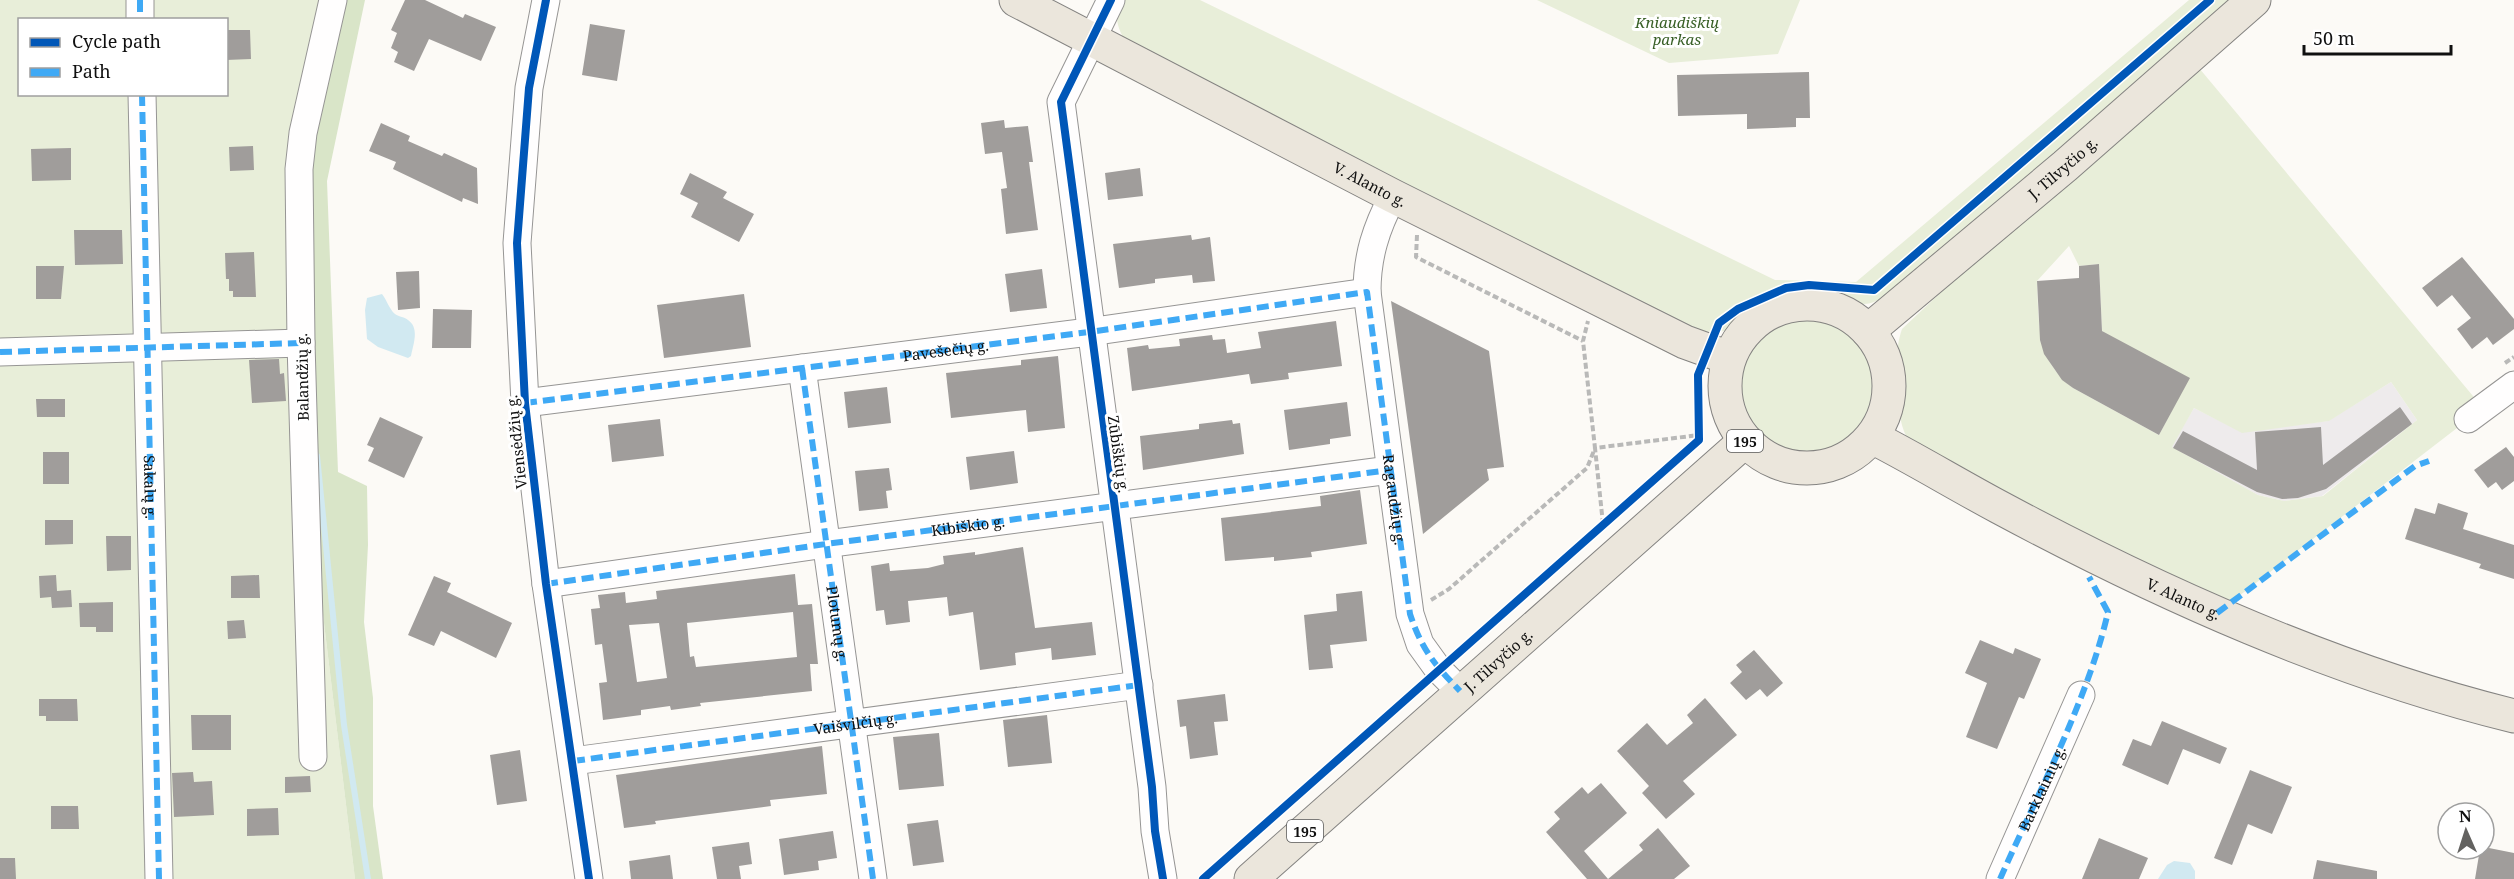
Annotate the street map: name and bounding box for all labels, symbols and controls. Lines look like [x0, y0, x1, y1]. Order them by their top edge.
park label: Kniaudiškių parkas [1634, 12, 1719, 49]
legend [18, 18, 228, 96]
scale bar [2304, 18, 2451, 56]
text: 50 m [2313, 26, 2355, 50]
text: Cycle path [72, 29, 161, 53]
text: Path [72, 59, 111, 83]
street label: J. Tilvyčio g. [2023, 132, 2101, 204]
street label: V. Alanto g. [1330, 157, 1410, 211]
street label: Balandžių g. [291, 333, 313, 421]
street label: Pavešečių g. [902, 335, 990, 365]
street label: Viensėdžių g. [501, 394, 531, 490]
street label: Zūbiškių g. [1104, 414, 1134, 494]
road number: 195 [1727, 430, 1763, 452]
street label: Ragaudžių g. [1379, 453, 1411, 546]
street label: Sakalų g. [140, 455, 161, 519]
street label: Kibiškio g. [930, 511, 1006, 540]
street label: V. Alanto g. [2143, 573, 2224, 624]
street label: Plotumų g. [822, 584, 853, 663]
street label: J. Tilvyčio g. [1459, 624, 1537, 697]
street label: Vaišvilčių g. [812, 708, 899, 739]
street label: Barklainių g. [2013, 742, 2070, 834]
north arrow [2436, 801, 2496, 861]
text: N [2458, 805, 2472, 827]
road number: 195 [1287, 820, 1323, 842]

